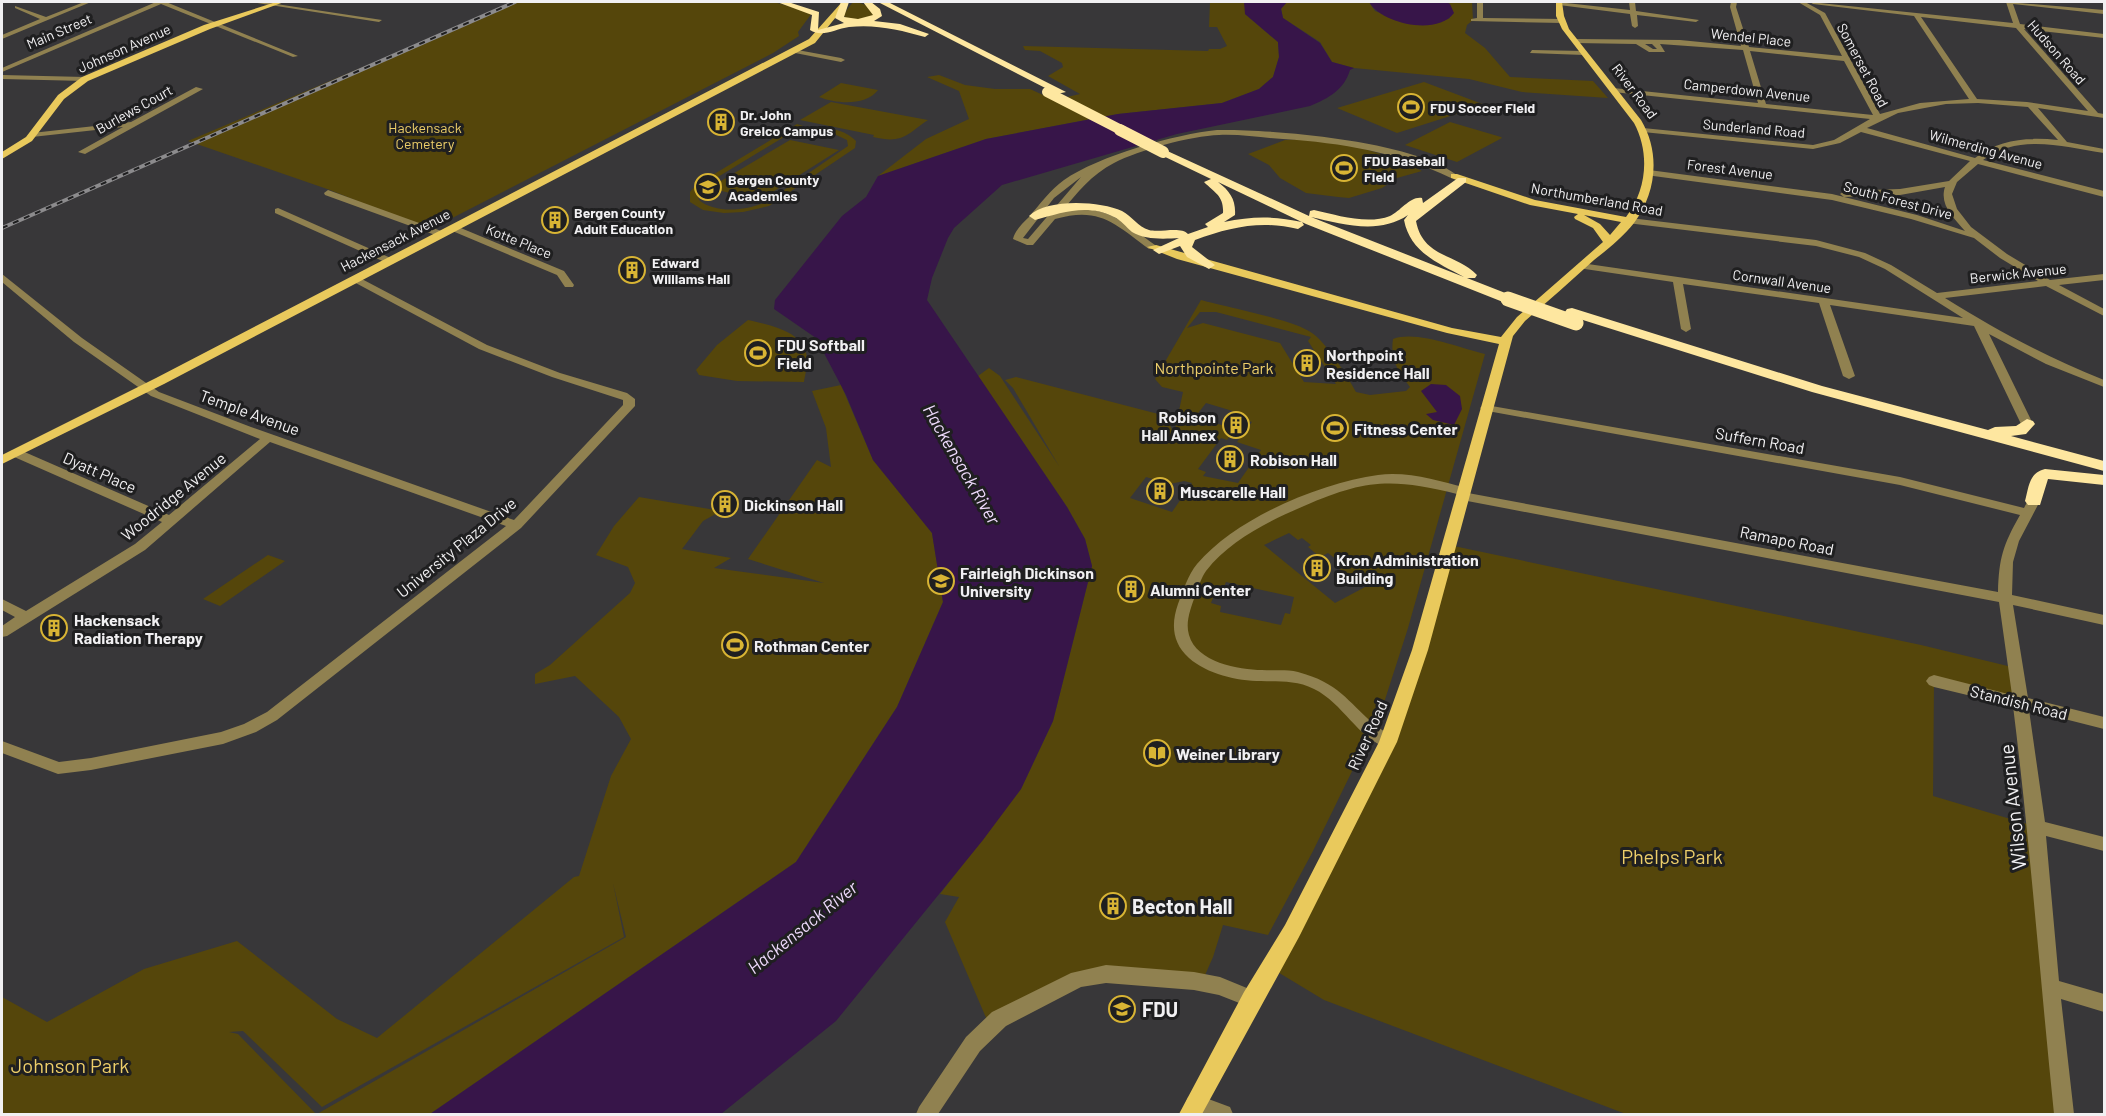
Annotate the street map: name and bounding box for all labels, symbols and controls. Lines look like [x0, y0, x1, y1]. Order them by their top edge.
street label: Main Street [24, 10, 94, 52]
street label: Hudson Road [2024, 16, 2090, 88]
street label: Johnson Avenue [75, 20, 173, 76]
street label: Somerset Road [1834, 20, 1892, 110]
street label: Wendel Place [1710, 24, 1792, 50]
street label: River Road [1609, 60, 1661, 122]
street label: Camperdown Avenue [1683, 75, 1811, 105]
street label: Burlews Court [93, 81, 175, 137]
sports icon: FDU Soccer Field [1396, 92, 1426, 122]
place label: FDU Soccer Field [1430, 99, 1535, 116]
place label: Dr. John Greico Campus [740, 106, 833, 139]
building icon: Dr. John Greico Campus [706, 107, 736, 137]
street label: Sunderland Road [1702, 115, 1806, 141]
park label: Hackensack Cemetery [388, 119, 462, 152]
street label: Wilmerding Avenue [1927, 126, 2045, 172]
place label: FDU Baseball Field [1364, 152, 1445, 185]
sports icon: FDU Baseball Field [1329, 153, 1359, 183]
street label: Forest Avenue [1686, 155, 1774, 183]
place label: Bergen County Academies [728, 171, 819, 204]
school or university icon: Bergen County Academies [693, 172, 723, 202]
street label: South Forest Drive [1842, 177, 1954, 223]
street label: Northumberland Road [1530, 179, 1664, 219]
place label: Bergen County Adult Education [574, 204, 673, 237]
street label: Hackensack Avenue [337, 205, 453, 275]
building icon: Bergen County Adult Education [540, 205, 570, 235]
street label: Kotte Place [484, 220, 554, 262]
place label: Edward Williams Hall [652, 254, 730, 287]
building icon: Edward Williams Hall [617, 255, 647, 285]
street label: Berwick Avenue [1969, 259, 2067, 287]
street label: Cornwall Avenue [1732, 266, 1832, 296]
place label: FDU Softball Field [777, 335, 865, 372]
sports icon: FDU Softball Field [743, 338, 773, 368]
place label: Northpoint Residence Hall [1326, 345, 1430, 382]
building icon: Northpoint Residence Hall [1292, 348, 1322, 378]
park label: Northpointe Park [1155, 358, 1273, 377]
street label: Temple Avenue [197, 385, 303, 439]
water label: Hackensack River [919, 400, 1006, 529]
place label: Robison Hall Annex [1141, 407, 1216, 444]
building icon: Robison Hall Annex [1221, 410, 1251, 440]
sports icon: Fitness Center [1320, 413, 1350, 443]
place label: Fitness Center [1354, 419, 1458, 438]
street label: Suffern Road [1714, 423, 1806, 457]
building icon: Robison Hall [1215, 444, 1245, 474]
street label: Dyatt Place [60, 447, 140, 497]
street label: Woodridge Avenue [117, 448, 229, 544]
place label: Robison Hall [1250, 450, 1337, 469]
building icon: Muscarelle Hall [1145, 476, 1175, 506]
place label: Muscarelle Hall [1180, 482, 1286, 501]
building icon: Dickinson Hall [710, 489, 740, 519]
street label: University Plaza Drive [392, 493, 520, 601]
place label: Dickinson Hall [744, 495, 843, 514]
street label: Ramapo Road [1738, 522, 1836, 558]
place label: Kron Administration Building [1336, 550, 1479, 587]
building icon: Kron Administration Building [1302, 553, 1332, 583]
place label: Fairleigh Dickinson University [960, 563, 1094, 600]
school or university icon: Fairleigh Dickinson University [926, 566, 956, 596]
building icon: Alumni Center [1116, 574, 1146, 604]
place label: Alumni Center [1150, 580, 1251, 599]
place label: Hackensack Radiation Therapy [74, 610, 203, 647]
building icon: Hackensack Radiation Therapy [39, 613, 69, 643]
sports icon: Rothman Center [720, 630, 750, 660]
place label: Rothman Center [754, 636, 869, 655]
street label: Standish Road [1968, 681, 2070, 723]
street label: River Road [1343, 697, 1391, 773]
library icon: Weiner Library [1142, 738, 1172, 768]
street label: Wilson Avenue [1993, 743, 2031, 871]
place label: Weiner Library [1176, 744, 1280, 763]
park label: Phelps Park [1621, 844, 1723, 868]
water label: Hackensack River [743, 876, 862, 978]
building icon: Becton Hall [1098, 891, 1128, 921]
place label: Becton Hall [1132, 894, 1232, 918]
school or university icon: FDU [1107, 994, 1137, 1024]
place label: FDU [1142, 997, 1178, 1021]
park label: Johnson Park [11, 1053, 129, 1077]

